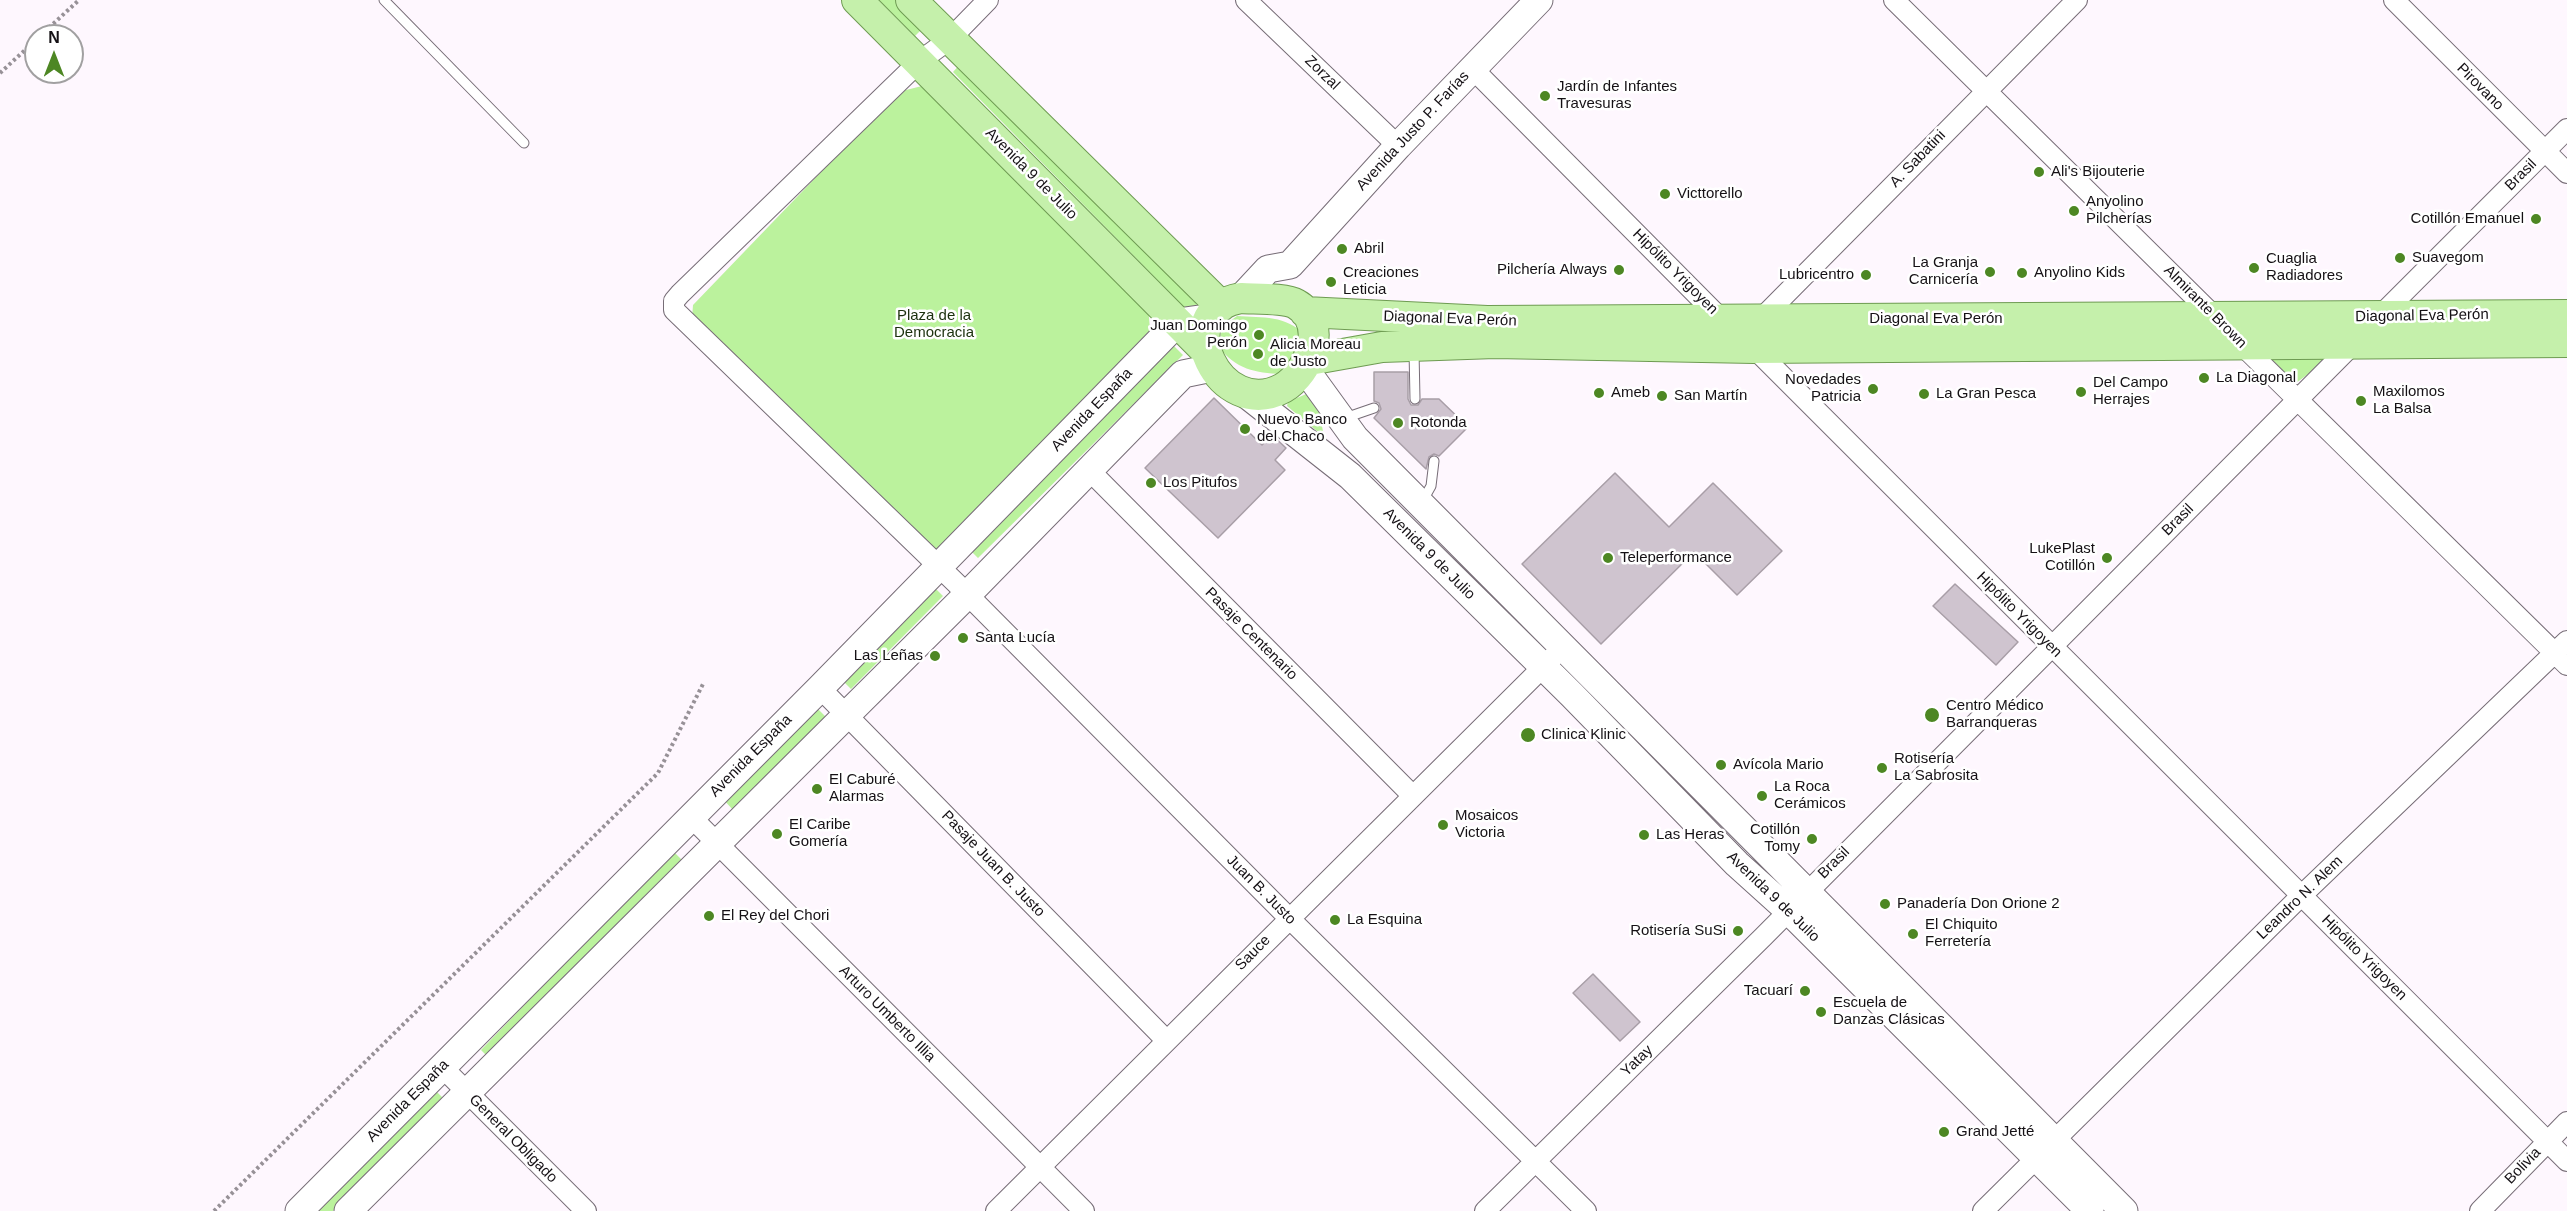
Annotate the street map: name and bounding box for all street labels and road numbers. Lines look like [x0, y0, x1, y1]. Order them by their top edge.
street label: Zorzal [1301, 52, 1343, 94]
street label: Pirovano [2453, 60, 2507, 114]
street label: Avenida Justo P. Farías [1353, 67, 1473, 195]
street label: Avenida 9 de Julio [981, 124, 1081, 224]
street label: A. Sabatini [1886, 127, 1950, 191]
street label: Brasil [2501, 155, 2541, 195]
street label: Hipólito Yrigoyen [1629, 226, 1721, 318]
street label: Almirante Brown [2160, 262, 2250, 352]
street label: Diagonal Eva Perón [2355, 306, 2489, 326]
street label: Diagonal Eva Perón [1383, 308, 1517, 330]
street label: Diagonal Eva Perón [1869, 310, 2003, 328]
street label: Avenida España [1048, 365, 1136, 455]
street label: Brasil [2158, 500, 2198, 540]
street label: Avenida 9 de Julio [1379, 504, 1479, 604]
street label: Hipólito Yrigoyen [1973, 569, 2065, 661]
street label: Pasaje Centenario [1201, 584, 1301, 684]
street label: Avenida España [706, 711, 796, 801]
street label: Pasaje Juan B. Justo [938, 807, 1048, 921]
street label: Brasil [1814, 843, 1854, 883]
street label: Avenida 9 de Julio [1723, 848, 1823, 946]
street label: Juan B. Justo [1223, 852, 1299, 928]
street label: Leandro N. Alem [2253, 852, 2347, 944]
street label: Hipólito Yrigoyen [2318, 912, 2410, 1004]
street label: Sauce [1232, 932, 1274, 974]
street label: Arturo Umberto Illia [835, 962, 939, 1066]
street label: Yatay [1617, 1042, 1657, 1080]
street label: Avenida España [363, 1056, 453, 1146]
street label: General Obligado [465, 1091, 561, 1187]
street label: Bolivia [2501, 1144, 2545, 1188]

